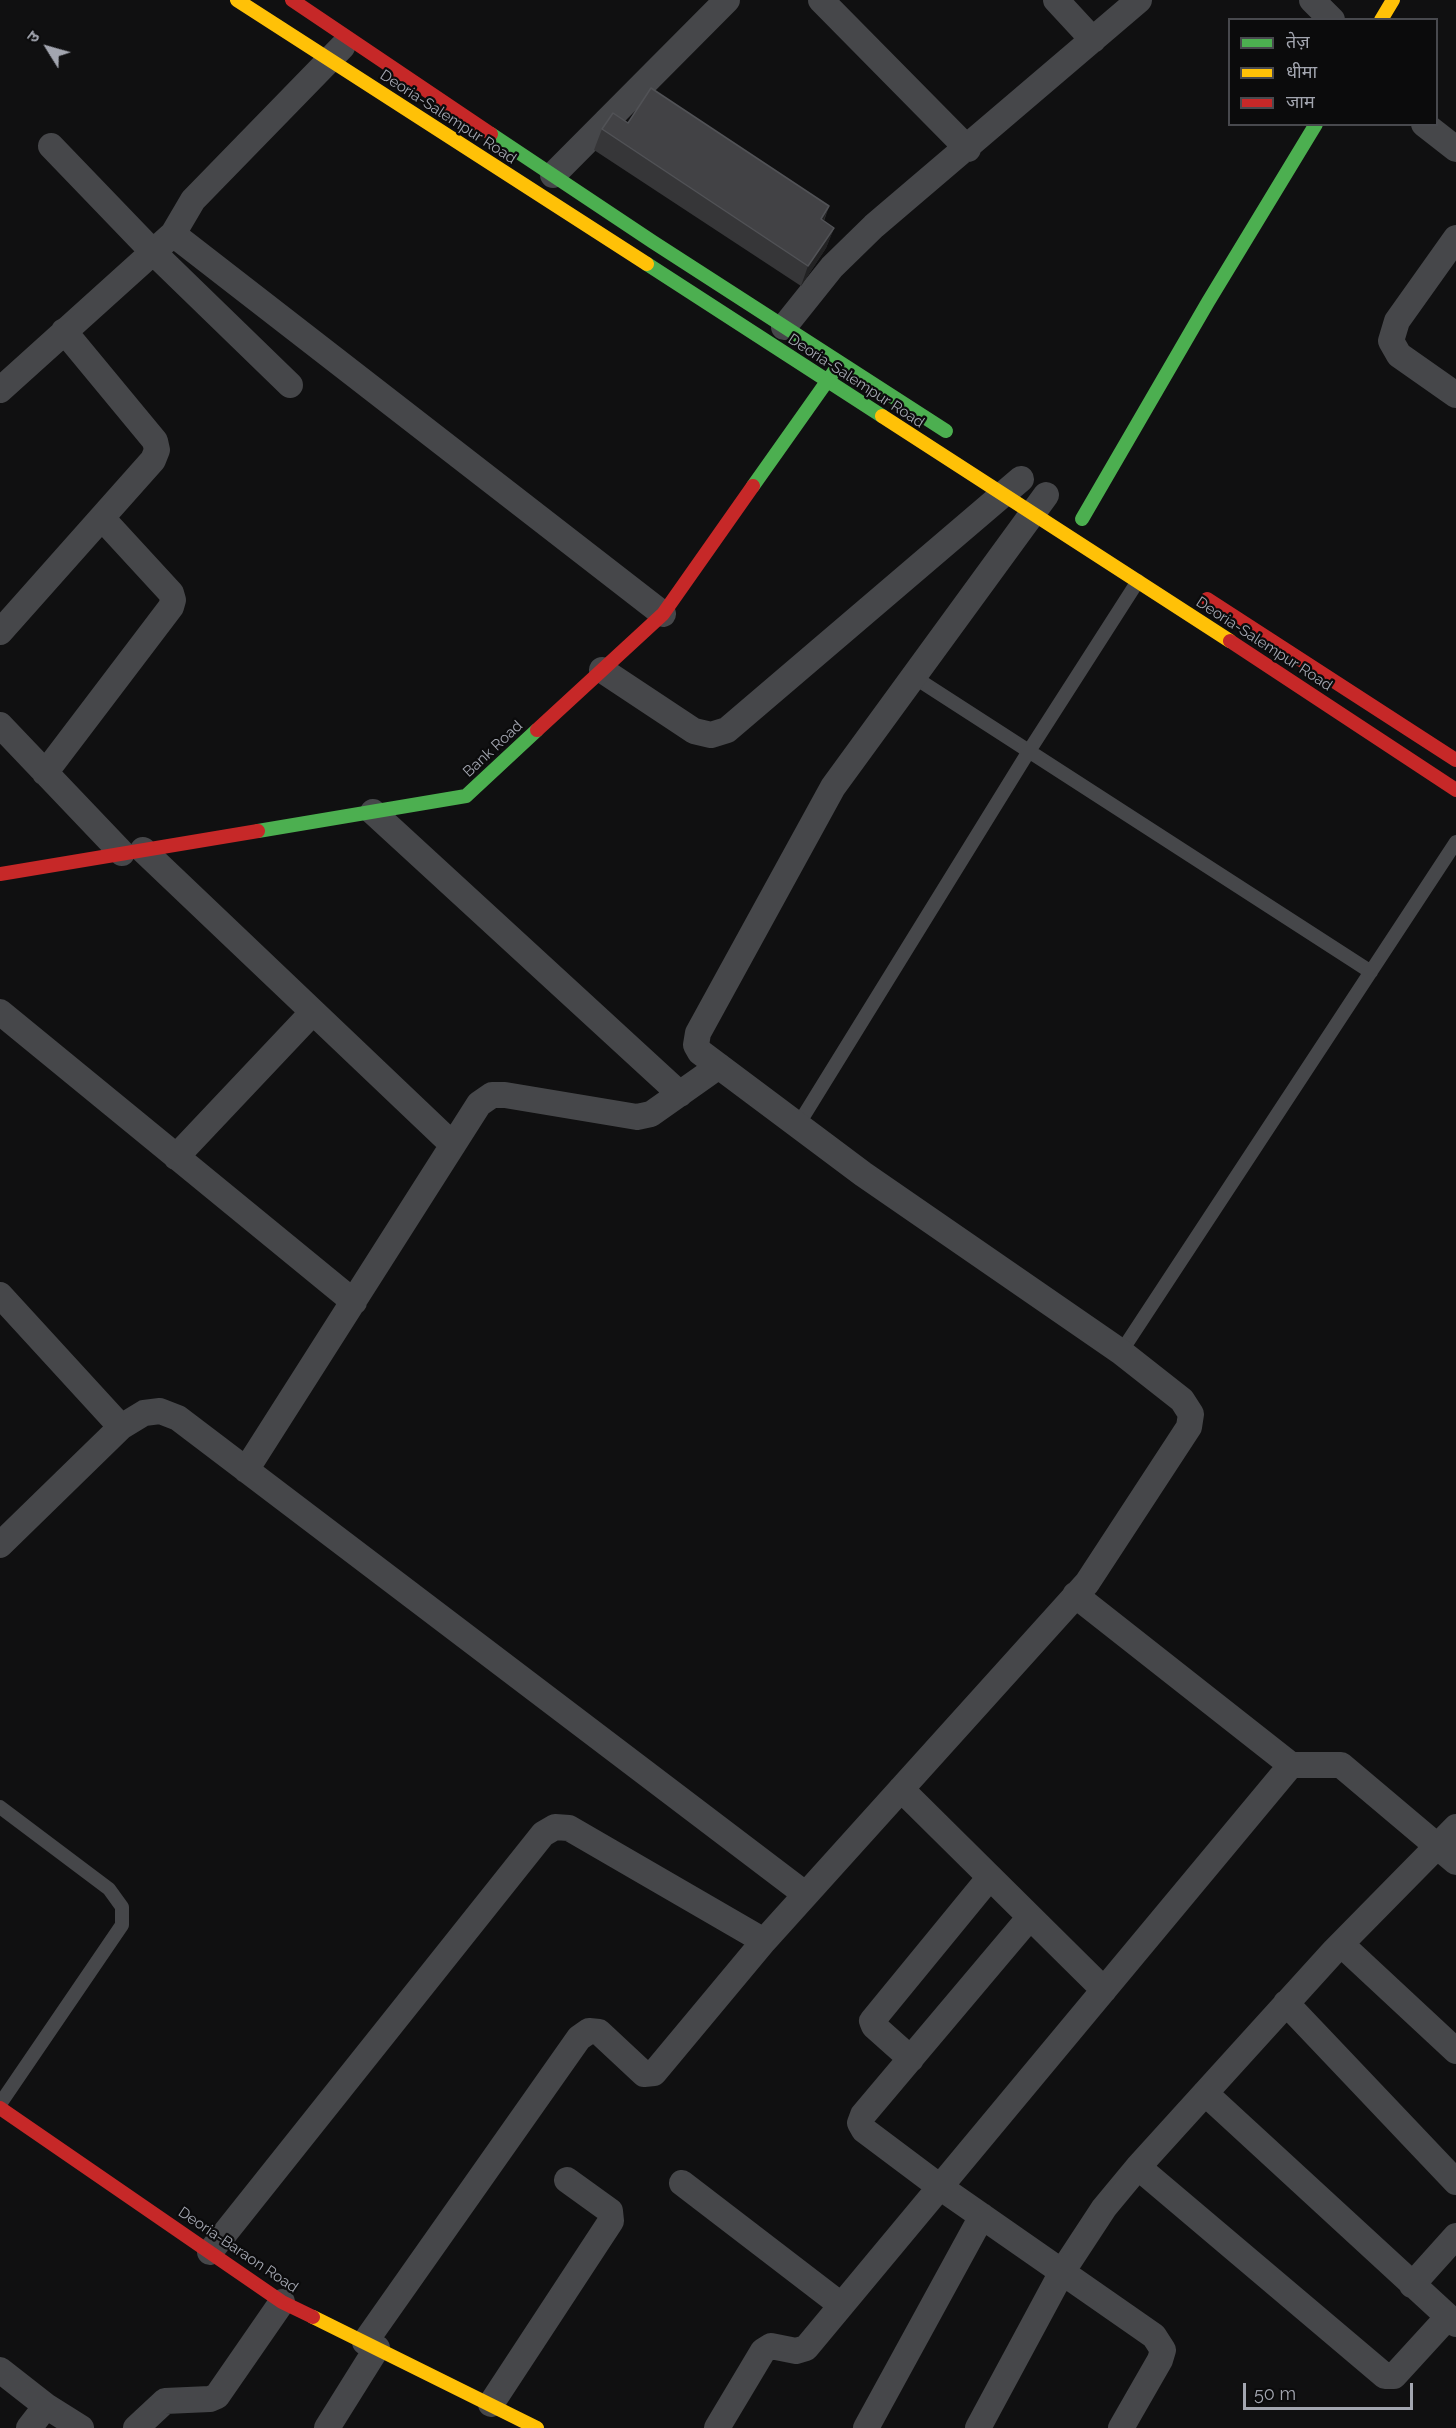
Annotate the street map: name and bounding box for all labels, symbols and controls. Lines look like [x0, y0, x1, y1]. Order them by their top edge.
north arrow [18, 18, 78, 78]
legend [1228, 18, 1438, 126]
text: उ [23, 27, 44, 46]
text: तेज़ [1286, 31, 1310, 52]
text: धीमा [1286, 61, 1317, 82]
street label: Deoria-Salempur Road [377, 66, 519, 168]
text: जाम [1286, 91, 1315, 112]
street label: Deoria-Salempur Road [785, 330, 927, 432]
street label: Deoria-Salempur Road [1193, 593, 1335, 695]
street label: Bank Road [460, 717, 526, 781]
street label: Deoria-Baraon Road [175, 2203, 301, 2297]
scale bar [1246, 2371, 1416, 2409]
text: 50 m [1254, 2383, 1296, 2404]

